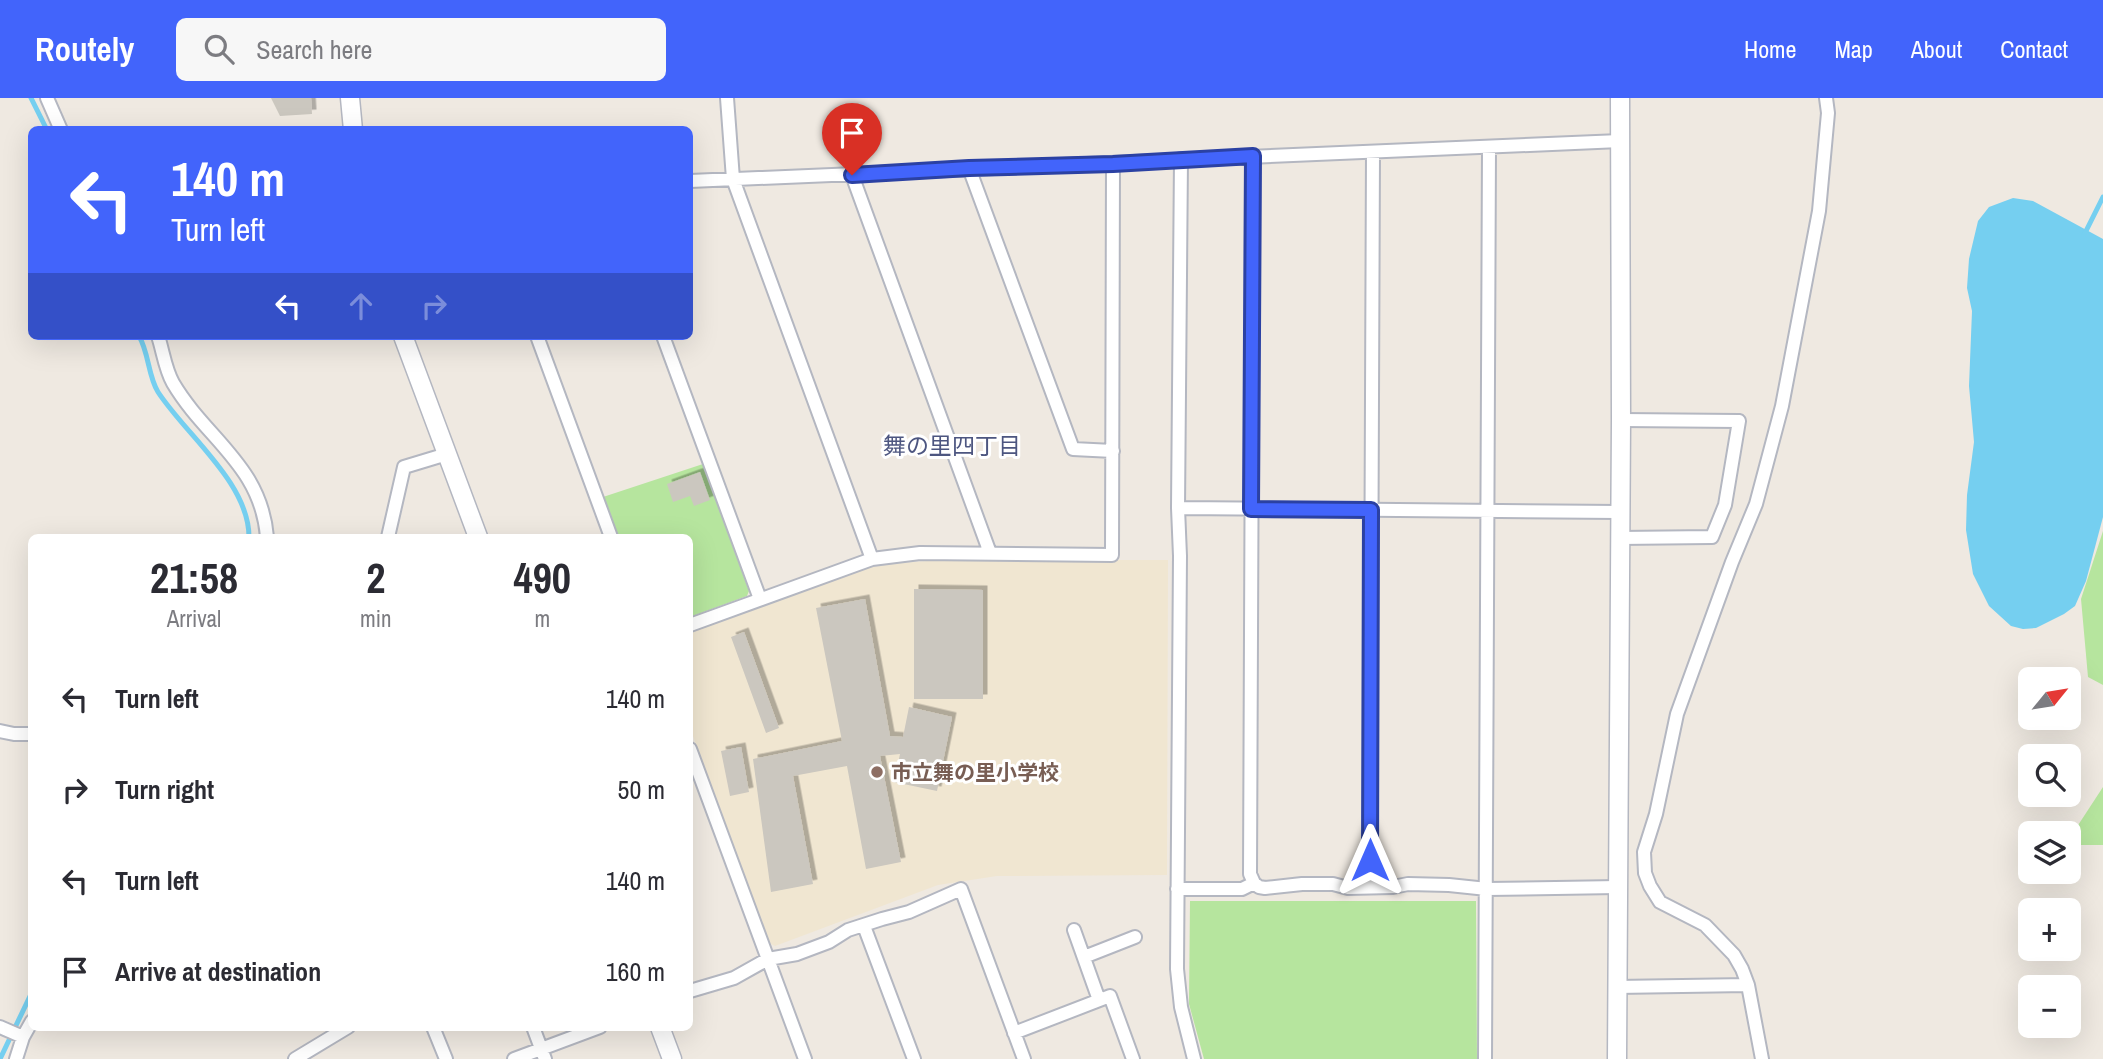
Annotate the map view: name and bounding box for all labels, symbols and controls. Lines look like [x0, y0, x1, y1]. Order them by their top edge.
search box [176, 18, 666, 81]
text: Routely [35, 27, 134, 71]
icon: search [200, 30, 238, 68]
text: Search here [256, 32, 372, 67]
text: Home [1744, 33, 1796, 65]
text: Map [1834, 33, 1873, 65]
text: About [1911, 33, 1962, 65]
text: Contact [2000, 33, 2068, 65]
pin [822, 103, 882, 175]
icon: arrive [833, 114, 871, 152]
text: 140 m [171, 145, 285, 211]
icon: left [56, 154, 147, 245]
text: Turn left [171, 208, 265, 251]
icon: left [269, 287, 307, 325]
icon: ahead [342, 287, 380, 325]
icon: right [415, 287, 453, 325]
district label: 舞の里四丁目 [883, 430, 1021, 461]
text: 21:58 [150, 550, 238, 606]
text: 2 [366, 550, 385, 606]
text: 490 [514, 550, 571, 606]
text: Arrival [167, 603, 221, 634]
text: min [360, 603, 392, 634]
text: m [534, 603, 550, 634]
north arrow [2018, 667, 2081, 730]
map controls [2018, 667, 2081, 1038]
icon: left [56, 680, 94, 718]
text: Turn left [115, 681, 199, 716]
text: 140 m [606, 681, 665, 716]
button: search [2018, 744, 2081, 807]
place label: 市立舞の里小学校 [891, 758, 1059, 787]
marker: 市立舞の里小学校 [869, 764, 885, 780]
icon: right [56, 771, 94, 809]
text: Turn right [115, 772, 214, 807]
text: 50 m [618, 772, 665, 807]
button: layers [2018, 821, 2081, 884]
position arrow [1333, 823, 1407, 897]
icon: left [56, 862, 94, 900]
text: Turn left [115, 863, 199, 898]
text: 140 m [606, 863, 665, 898]
button: + [2018, 898, 2081, 961]
icon: arrive [56, 953, 94, 991]
text: Arrive at destination [115, 954, 321, 989]
text: 160 m [606, 954, 665, 989]
button: − [2018, 975, 2081, 1038]

